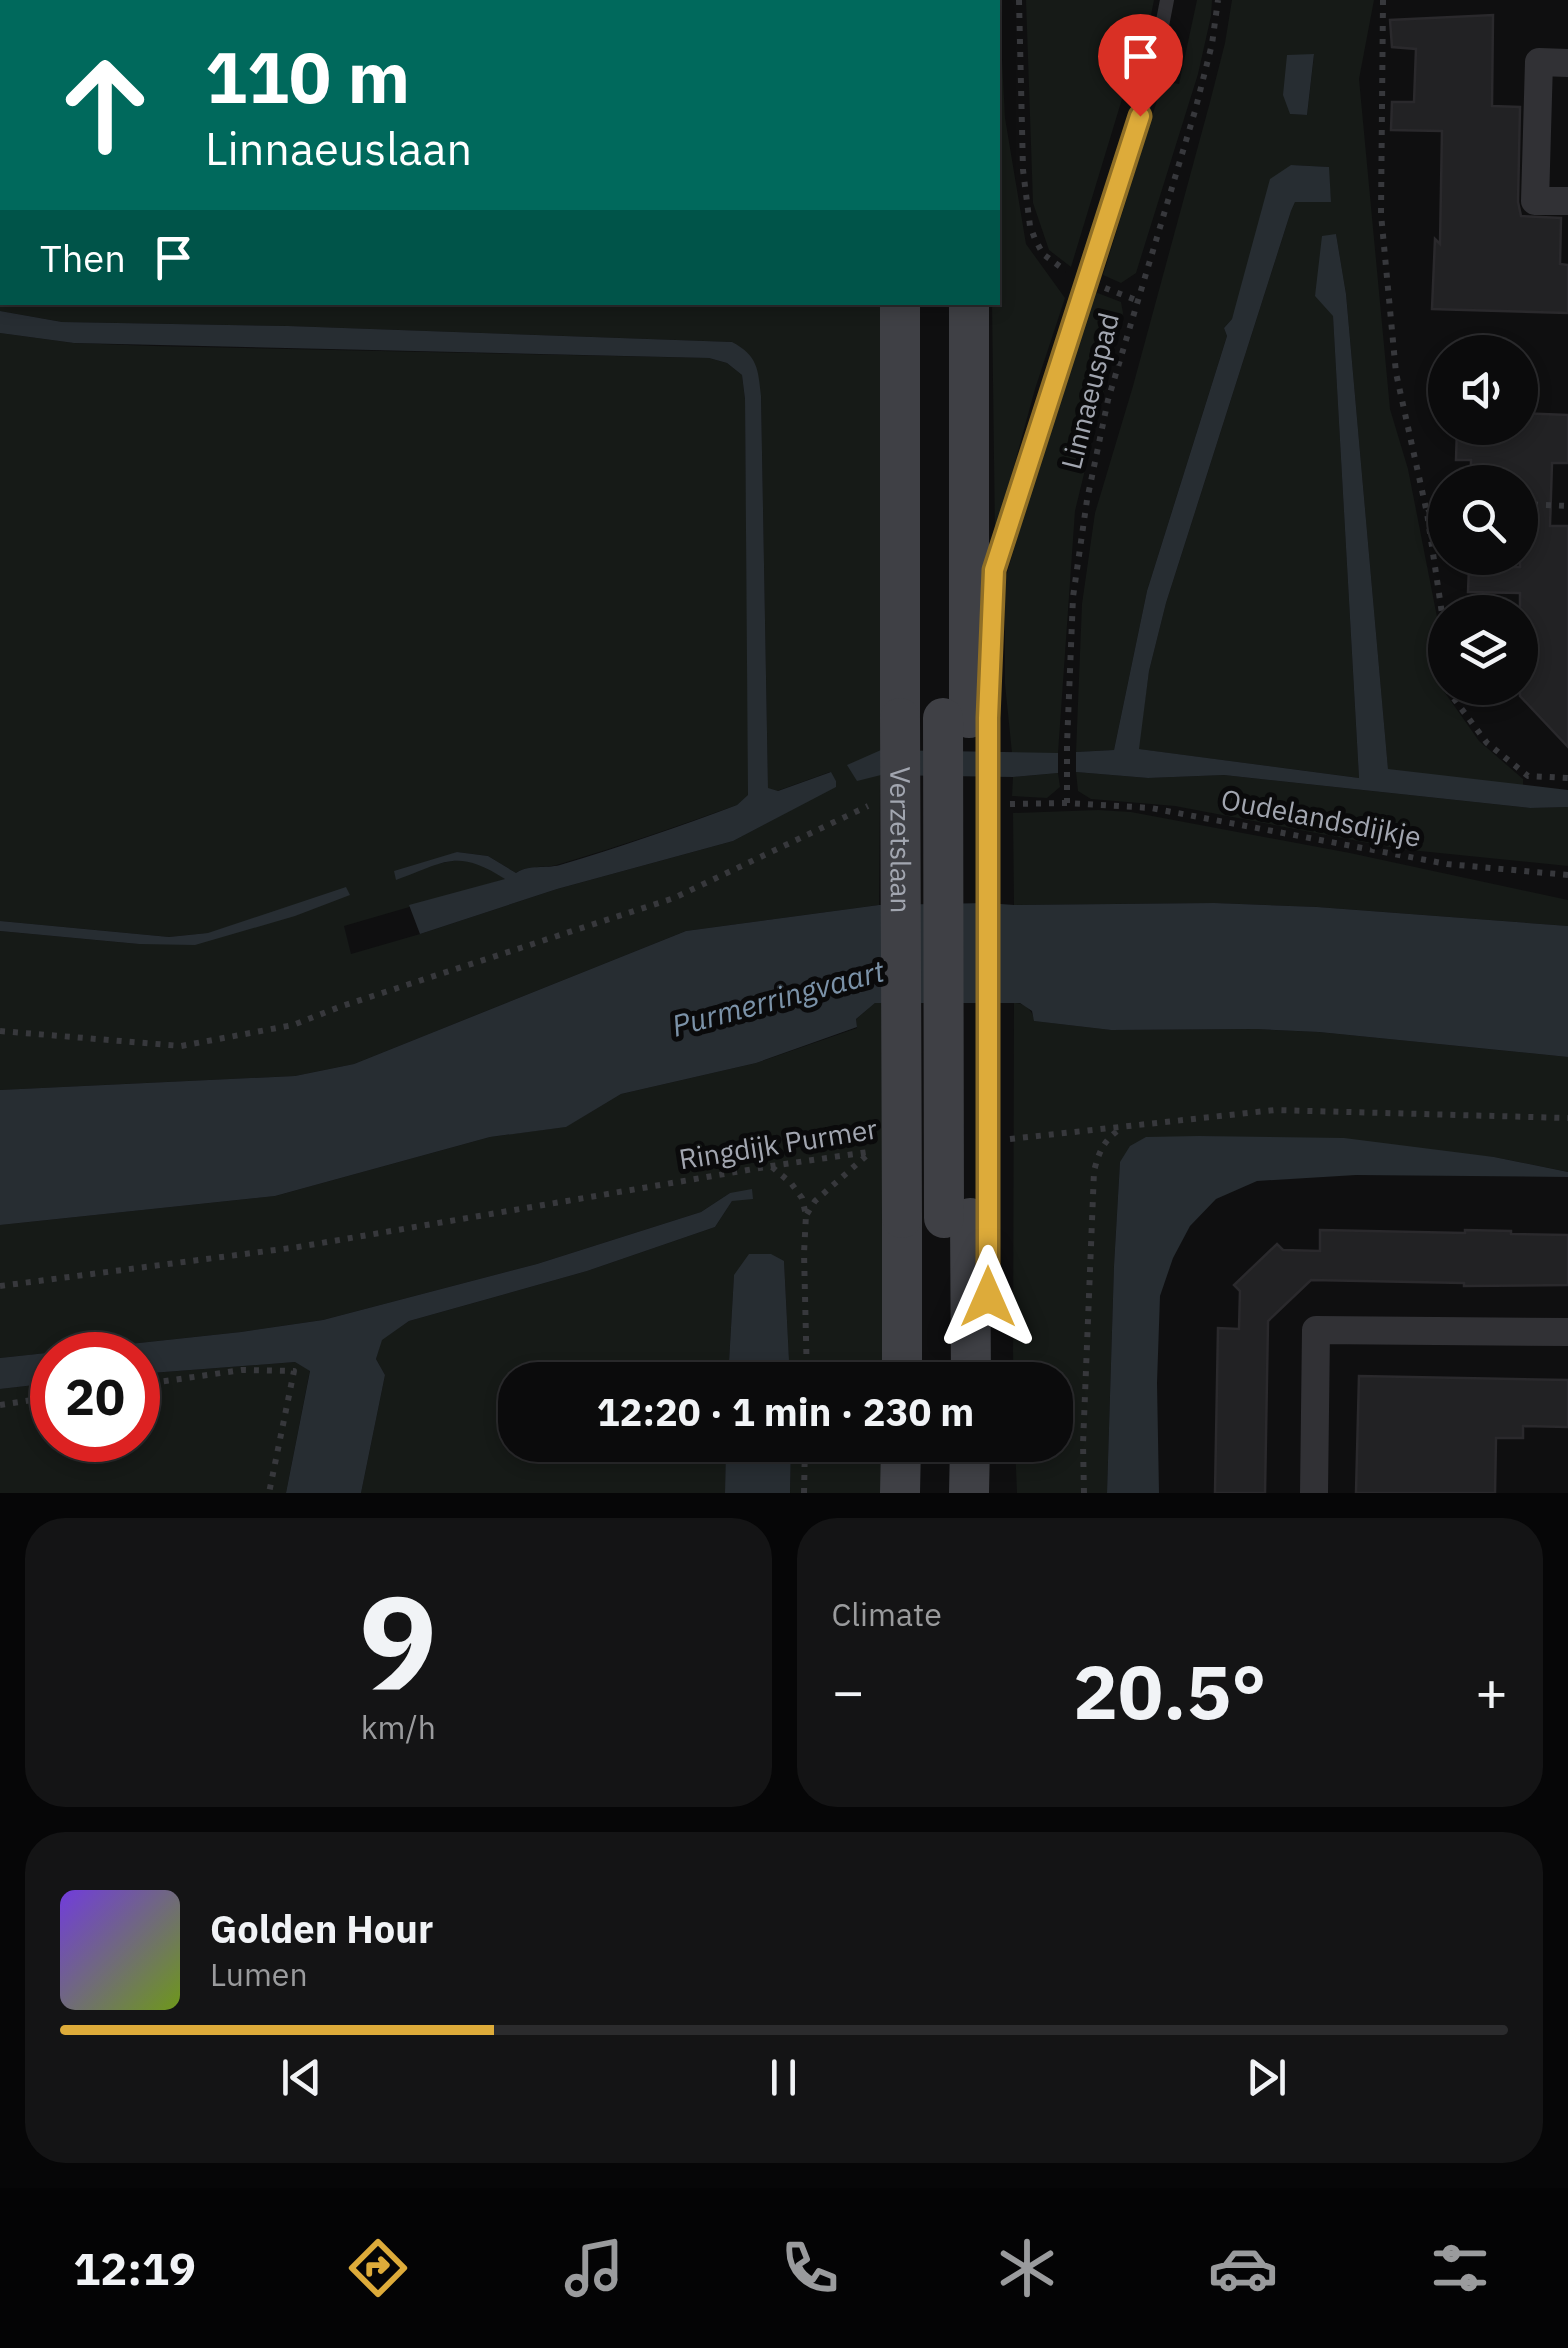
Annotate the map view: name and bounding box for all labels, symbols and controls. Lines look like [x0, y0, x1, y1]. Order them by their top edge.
pin [1098, 14, 1183, 117]
icon: arrive [1113, 29, 1168, 84]
text: 110 m [205, 31, 410, 122]
icon: ahead [40, 40, 170, 170]
text: Linnaeuslaan [205, 119, 472, 177]
icon: arrive [146, 230, 201, 285]
text: Then [40, 233, 126, 282]
street label: Linnaeuspad [1052, 309, 1127, 473]
map controls [1428, 335, 1538, 705]
button: sound [1428, 335, 1538, 445]
button: search [1428, 465, 1538, 575]
button: layers [1428, 595, 1538, 705]
street label: Verzetslaan [882, 766, 920, 914]
street label: Oudelandsdijkje [1218, 780, 1424, 855]
water label: Purmerringvaart [667, 950, 889, 1045]
street label: Ringdijk Purmer [676, 1110, 880, 1177]
position arrow [936, 1245, 1040, 1349]
speed limit sign: 20 [30, 1332, 160, 1462]
text: 12:20 · 1 min · 230 m [597, 1387, 974, 1436]
text: 9 [359, 1556, 437, 1725]
text: Climate [832, 1593, 942, 1635]
text: 20.5° [1073, 1642, 1267, 1740]
text: − [832, 1655, 865, 1726]
text: + [1475, 1655, 1508, 1726]
text: km/h [361, 1706, 436, 1748]
text: Golden Hour [210, 1904, 433, 1953]
text: Lumen [210, 1953, 308, 1995]
icon: previous [274, 2050, 329, 2105]
icon: pause [756, 2050, 811, 2105]
icon: next [1239, 2050, 1294, 2105]
icon: directions [343, 2233, 413, 2303]
icon: music [559, 2233, 629, 2303]
icon: phone [775, 2233, 845, 2303]
icon: climate [992, 2233, 1062, 2303]
icon: car [1208, 2233, 1278, 2303]
icon: filters [1425, 2233, 1495, 2303]
text: 12:19 [73, 2239, 196, 2297]

